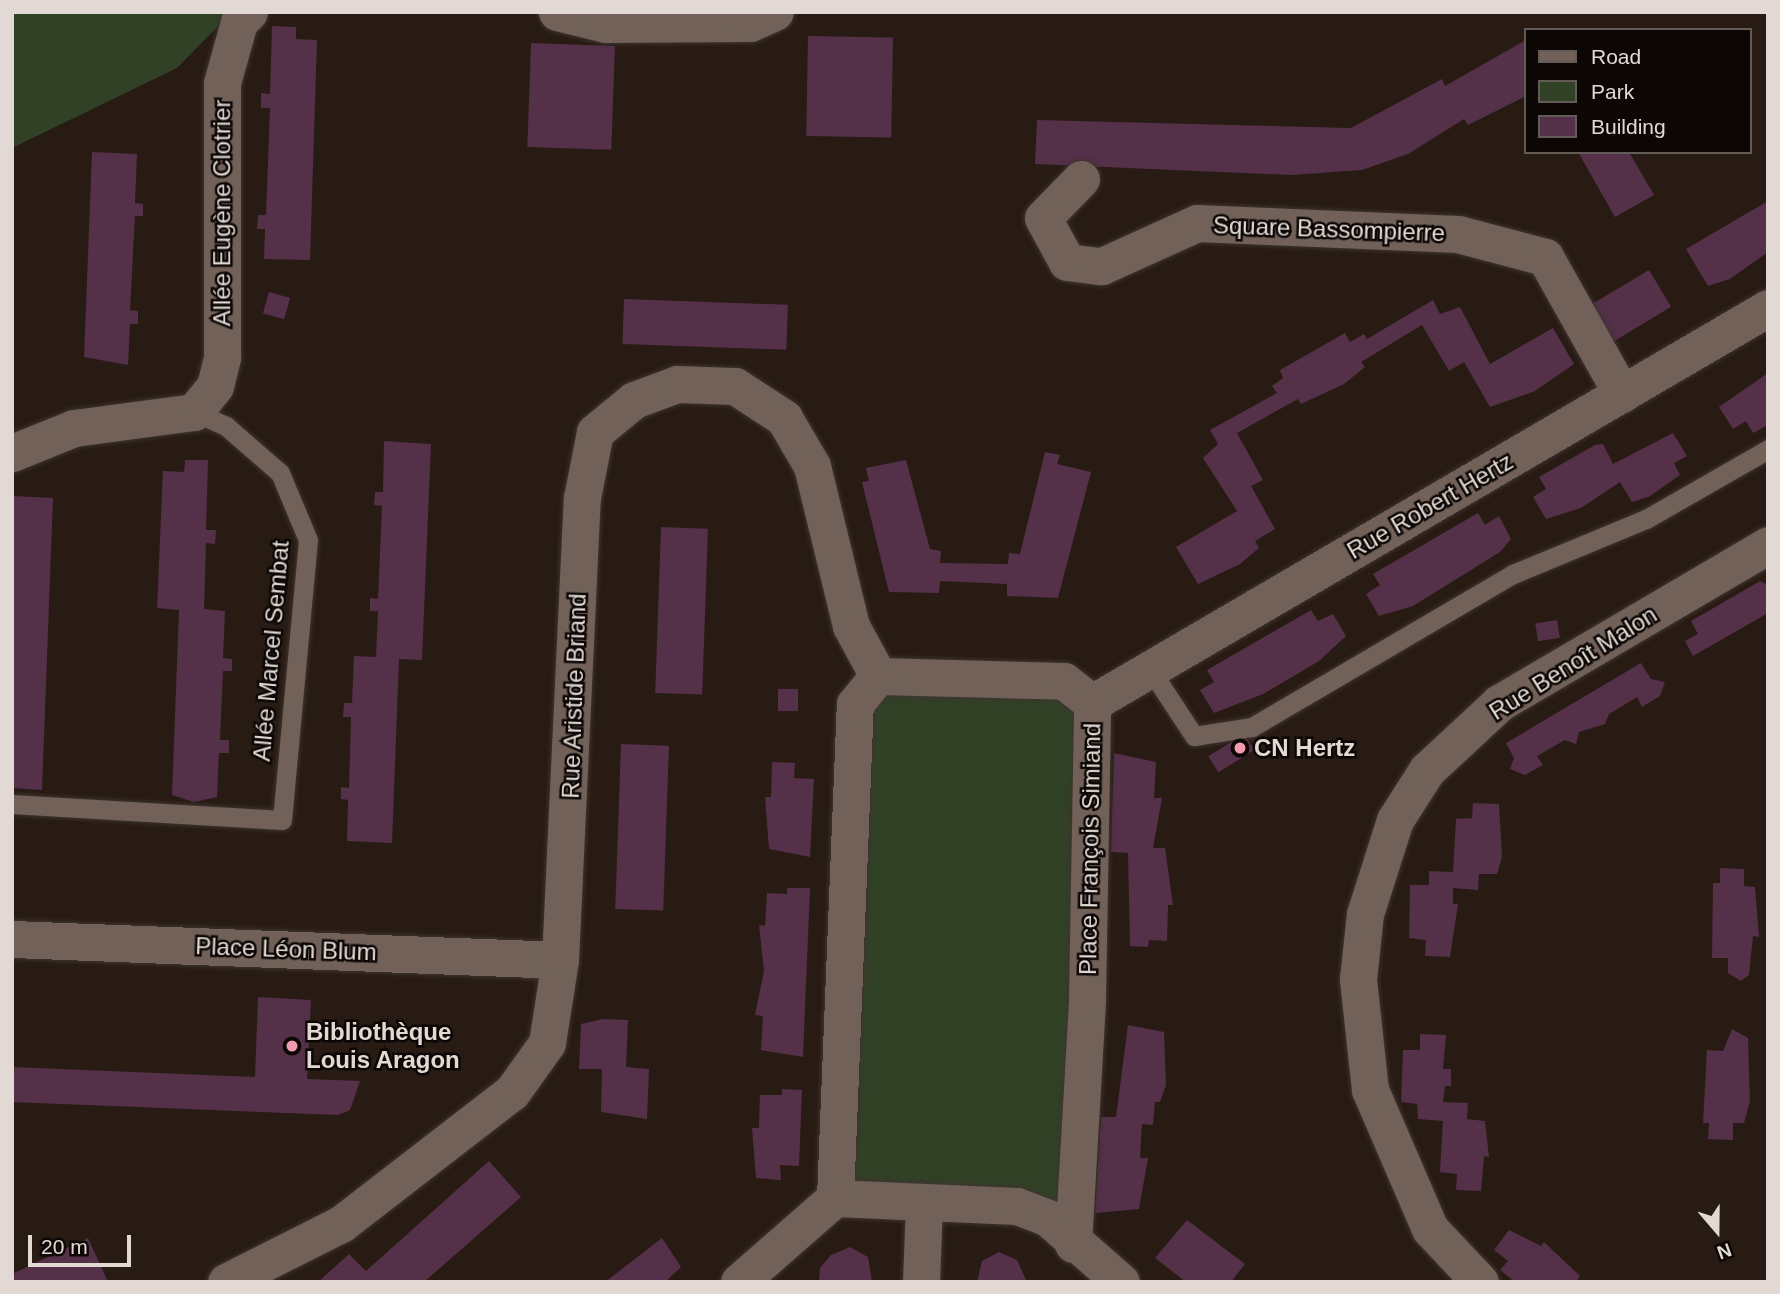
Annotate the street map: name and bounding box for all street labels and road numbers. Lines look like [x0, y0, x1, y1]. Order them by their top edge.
street label: Allée Eugène Clotrier [208, 100, 236, 326]
street label: Square Bassompierre [1213, 211, 1445, 247]
street label: Rue Robert Hertz [1342, 447, 1518, 565]
street label: Allée Marcel Sembat [247, 539, 295, 763]
street label: Rue Aristide Briand [556, 592, 592, 800]
street label: Rue Benoît Malon [1484, 600, 1662, 726]
street label: Place François Simiand [1073, 723, 1107, 975]
street label: Place Léon Blum [195, 931, 377, 967]

